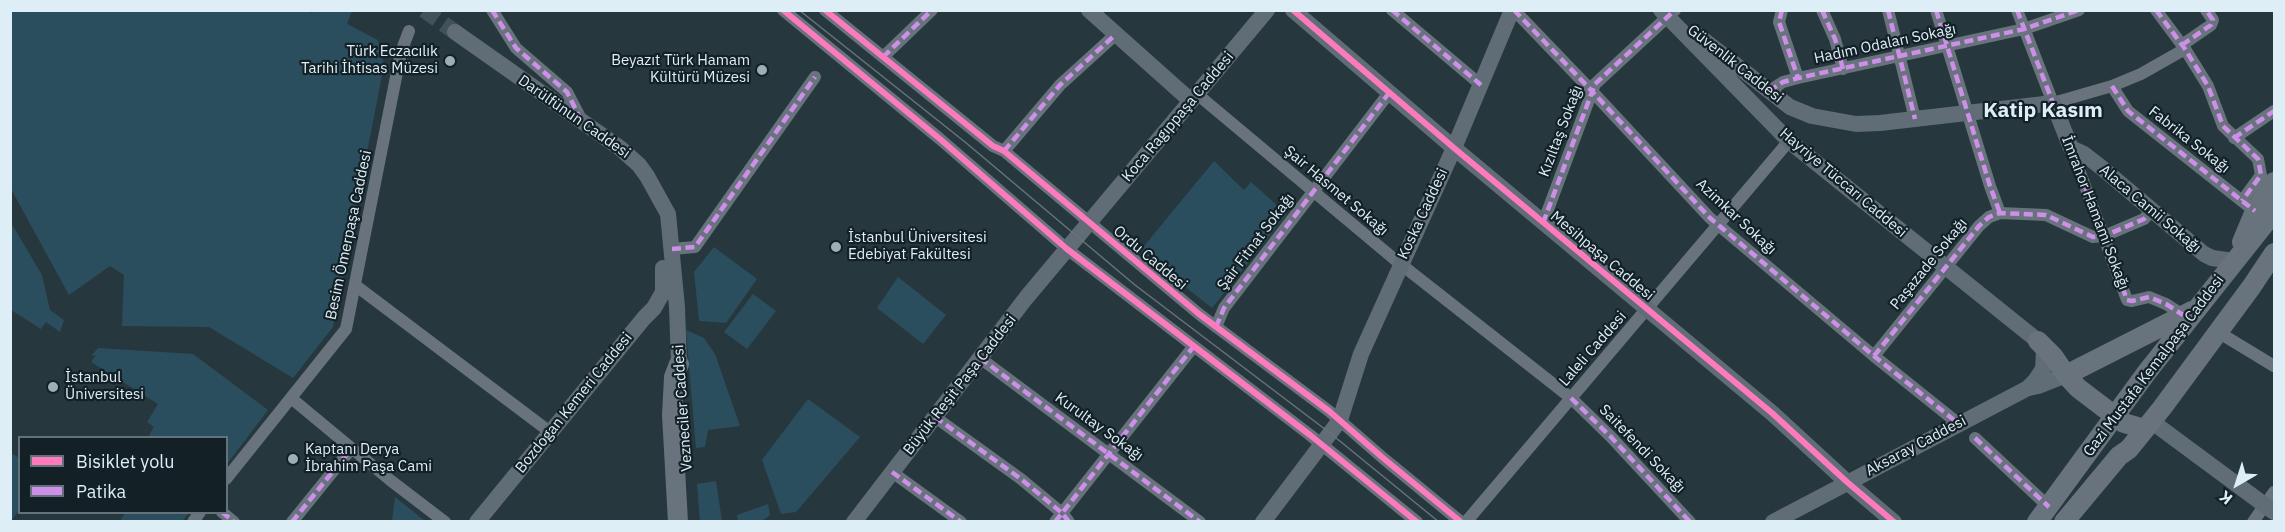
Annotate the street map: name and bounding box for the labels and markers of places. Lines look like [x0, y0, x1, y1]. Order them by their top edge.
place label: Türk Eczacılık Tarihi İhtisas Müzesi [301, 43, 438, 78]
place label: Beyazıt Türk Hamam Kültürü Müzesi [611, 52, 750, 87]
marker: Türk Eczacılık Tarihi İhtisas Müzesi [443, 54, 457, 68]
marker: Beyazıt Türk Hamam Kültürü Müzesi [755, 63, 769, 77]
place label: İstanbul Üniversitesi Edebiyat Fakültesi [848, 229, 987, 264]
marker: İstanbul Üniversitesi Edebiyat Fakültesi [829, 240, 843, 254]
place label: İstanbul Üniversitesi [65, 369, 144, 404]
marker: İstanbul Üniversitesi [46, 380, 60, 394]
place label: Kaptanı Derya İbrahim Paşa Cami [305, 441, 432, 476]
marker: Kaptanı Derya İbrahim Paşa Cami [286, 452, 300, 466]

